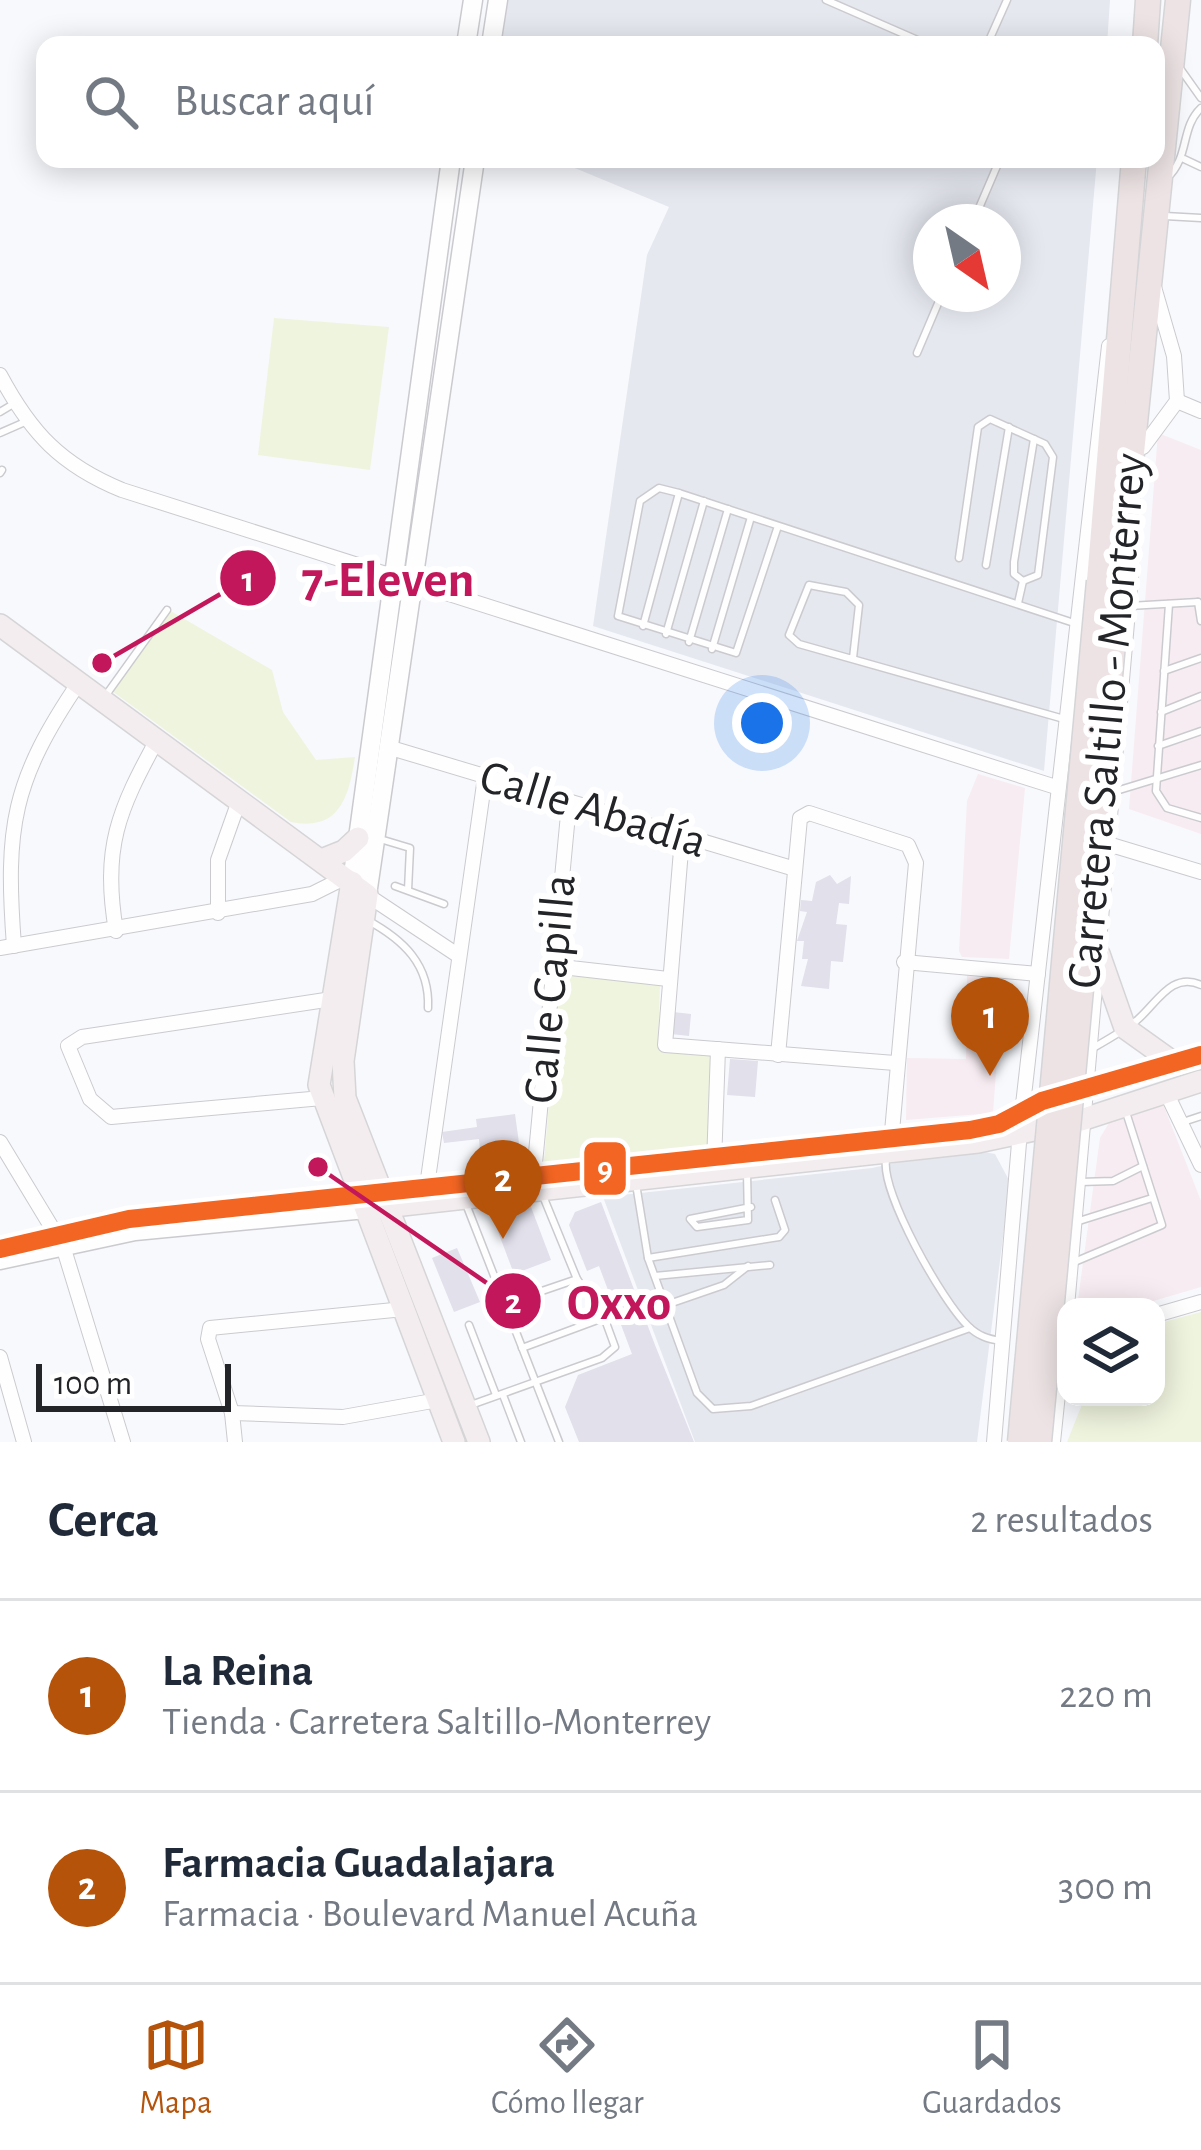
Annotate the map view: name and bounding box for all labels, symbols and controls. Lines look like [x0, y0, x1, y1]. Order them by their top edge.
search box [36, 36, 1165, 168]
icon: search [78, 69, 144, 135]
text: Buscar aquí [174, 79, 374, 124]
north arrow [913, 204, 1021, 312]
street label: Carretera Saltillo - Monterrey [1061, 451, 1155, 991]
callout: 7-Eleven [218, 535, 499, 622]
text: 7-Eleven [301, 555, 475, 606]
text: 1 [242, 562, 254, 598]
your location [732, 693, 792, 753]
street label: Calle Abadía [474, 753, 712, 867]
street label: Calle Capilla [517, 872, 585, 1106]
pin: 1 [951, 977, 1029, 1076]
pin: 2 [464, 1140, 542, 1239]
line badge: 9 [582, 1140, 628, 1197]
text: 9 [597, 1154, 613, 1187]
callout: Oxxo [483, 1257, 695, 1344]
text: Oxxo [567, 1278, 671, 1329]
text: 2 [505, 1284, 522, 1320]
map controls [1057, 1298, 1165, 1406]
button: layers [1057, 1298, 1165, 1406]
scale bar [36, 1358, 231, 1411]
text: 100 m [54, 1368, 132, 1401]
text: Cerca [48, 1495, 159, 1546]
text: 2 resultados [970, 1501, 1153, 1540]
text: La Reina [162, 1649, 313, 1694]
text: 1 [80, 1676, 94, 1715]
text: 220 m [1059, 1676, 1153, 1715]
text: Tienda · Carretera Saltillo-Monterrey [162, 1703, 711, 1742]
text: Farmacia Guadalajara [162, 1841, 555, 1886]
text: 2 [78, 1868, 96, 1907]
text: 300 m [1058, 1868, 1153, 1907]
text: Farmacia · Boulevard Manuel Acuña [162, 1895, 698, 1934]
tab: Mapa [139, 2012, 212, 2124]
tab: Cómo llegar [491, 2012, 644, 2124]
tab: Guardados [922, 2012, 1062, 2124]

